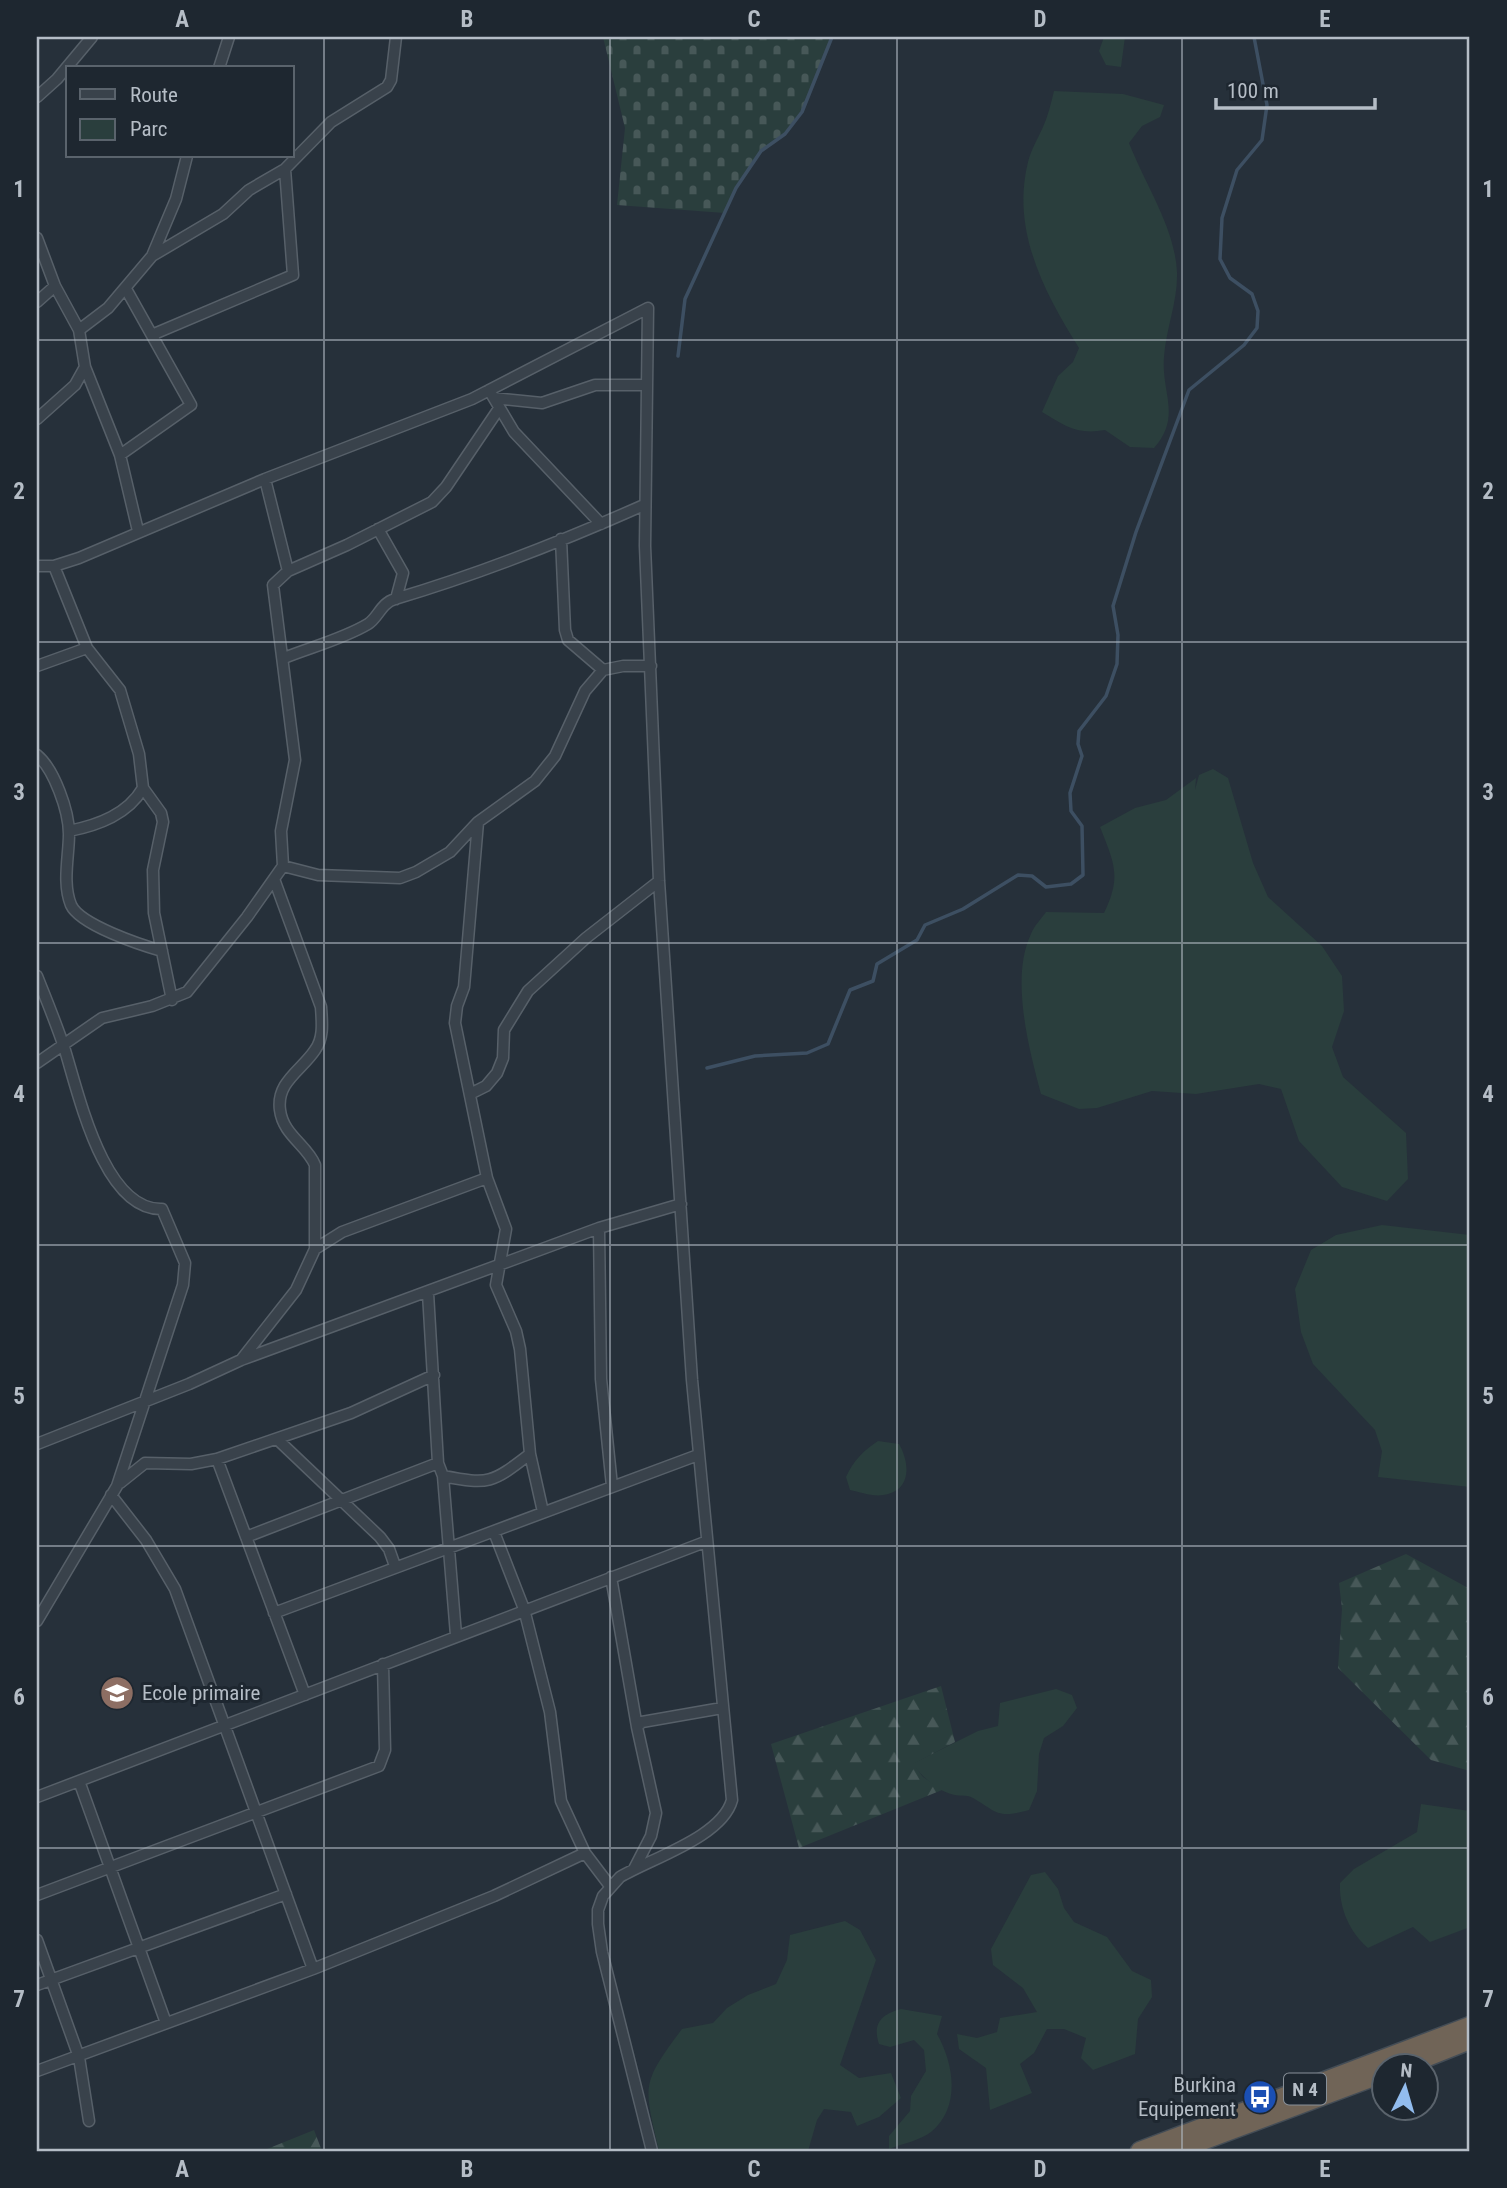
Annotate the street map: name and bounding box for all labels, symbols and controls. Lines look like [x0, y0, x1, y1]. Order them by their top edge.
text: A [175, 6, 189, 33]
text: B [461, 6, 473, 33]
text: C [747, 6, 761, 33]
text: D [1034, 6, 1047, 33]
text: E [1319, 6, 1331, 33]
legend [66, 66, 294, 158]
scale bar [1216, 66, 1376, 110]
text: 100 m [1227, 79, 1279, 103]
text: Route [130, 83, 178, 107]
text: Parc [130, 117, 168, 141]
text: 1 [13, 176, 25, 203]
text: 1 [1482, 176, 1494, 203]
text: 2 [13, 478, 25, 505]
text: 2 [1482, 478, 1494, 505]
text: 3 [13, 779, 25, 806]
text: 3 [1482, 779, 1494, 806]
text: 4 [13, 1081, 25, 1108]
text: 4 [1482, 1081, 1494, 1108]
text: 5 [13, 1383, 25, 1410]
text: 5 [1482, 1383, 1494, 1410]
school or university icon: Ecole primaire [98, 1674, 136, 1712]
place label: Ecole primaire [142, 1681, 260, 1705]
text: 6 [13, 1684, 25, 1711]
text: 6 [1482, 1684, 1494, 1711]
text: 7 [13, 1986, 25, 2013]
text: 7 [1482, 1986, 1494, 2013]
north arrow [1370, 2052, 1440, 2122]
text: N [1400, 2059, 1413, 2083]
place label: Burkina Equipement [1138, 2073, 1236, 2121]
road number: N 4 [1284, 2074, 1326, 2104]
bus stop icon: Burkina Equipement [1241, 2078, 1279, 2116]
text: A [175, 2156, 189, 2183]
text: B [461, 2156, 473, 2183]
text: C [747, 2156, 761, 2183]
text: D [1034, 2156, 1047, 2183]
text: E [1319, 2156, 1331, 2183]

